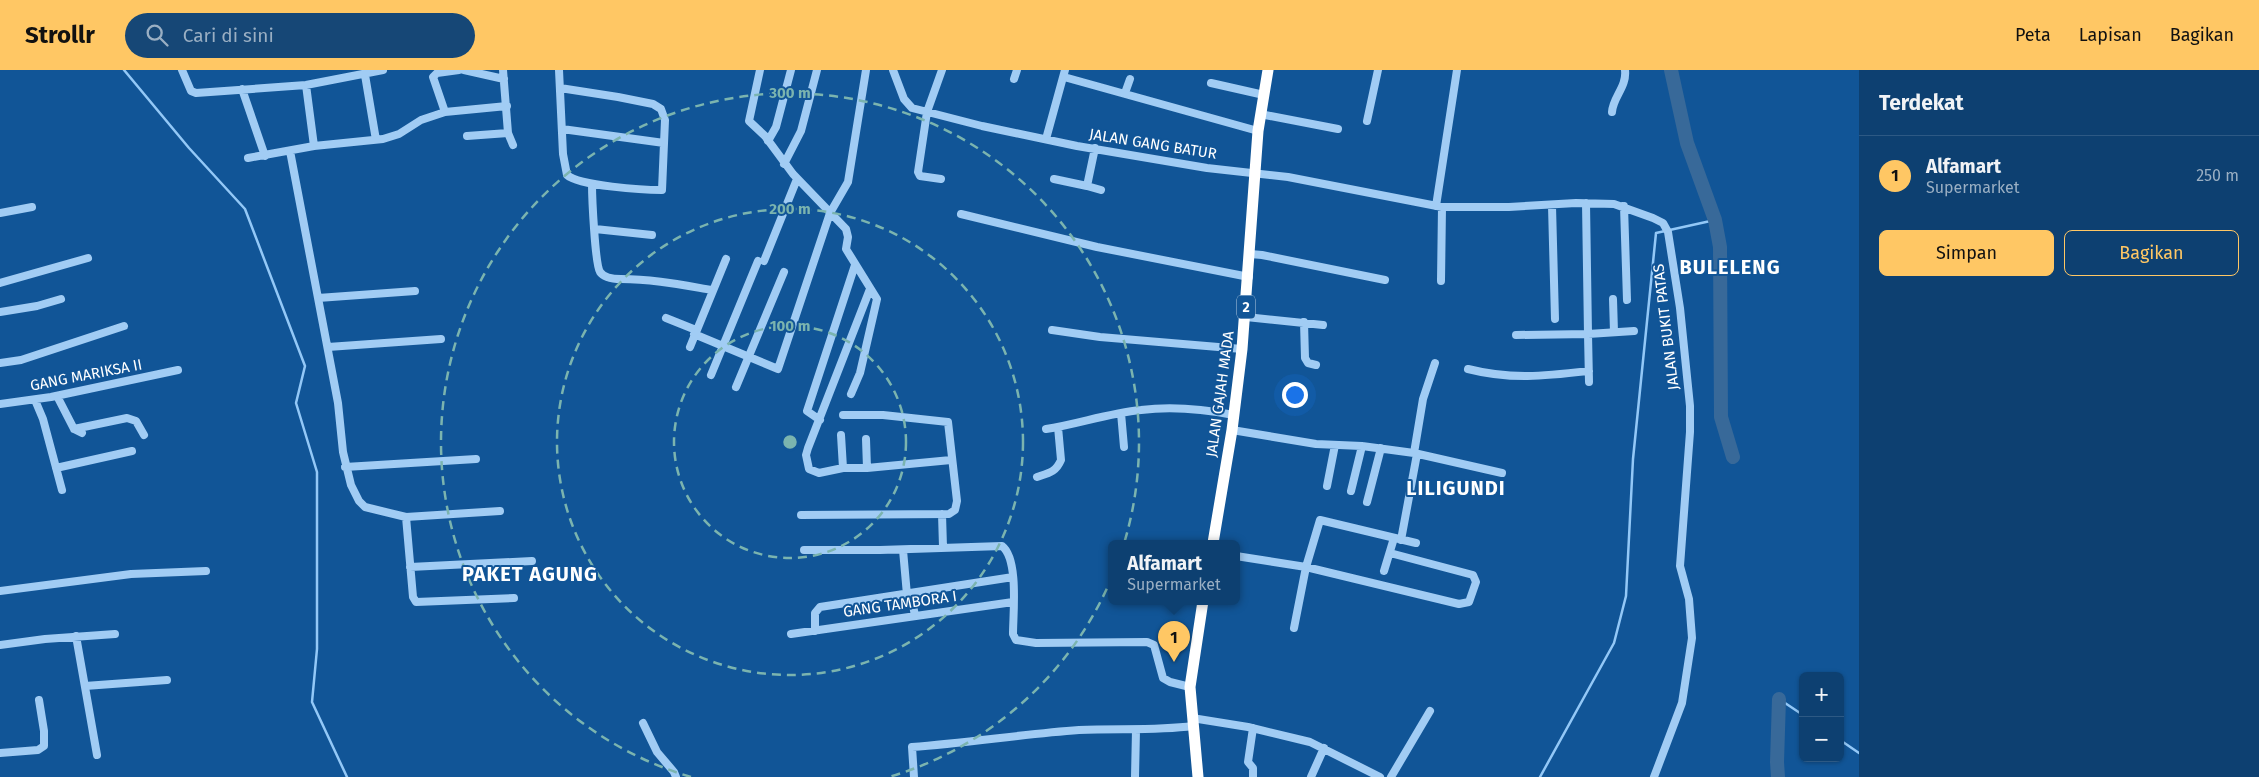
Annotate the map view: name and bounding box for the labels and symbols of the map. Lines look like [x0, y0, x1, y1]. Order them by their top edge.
text: 300 m [768, 84, 811, 102]
street label: JALAN GANG BATUR [1088, 125, 1218, 163]
text: 200 m [769, 200, 811, 218]
district label: BULELENG [1679, 255, 1781, 279]
street label: JALAN BUKIT PATAS [1649, 263, 1683, 391]
road number: 2 [1237, 296, 1255, 318]
text: 100 m [770, 317, 810, 335]
street label: JALAN GAJAH MADA [1202, 329, 1238, 458]
street label: GANG MARIKSA II [28, 355, 144, 395]
your location [1282, 382, 1308, 408]
centre of rings [781, 433, 799, 451]
district label: LILIGUNDI [1406, 476, 1506, 500]
district label: PAKET AGUNG [462, 562, 598, 586]
street label: GANG TAMBORA I [842, 587, 958, 621]
pin: 1 [1158, 621, 1190, 662]

